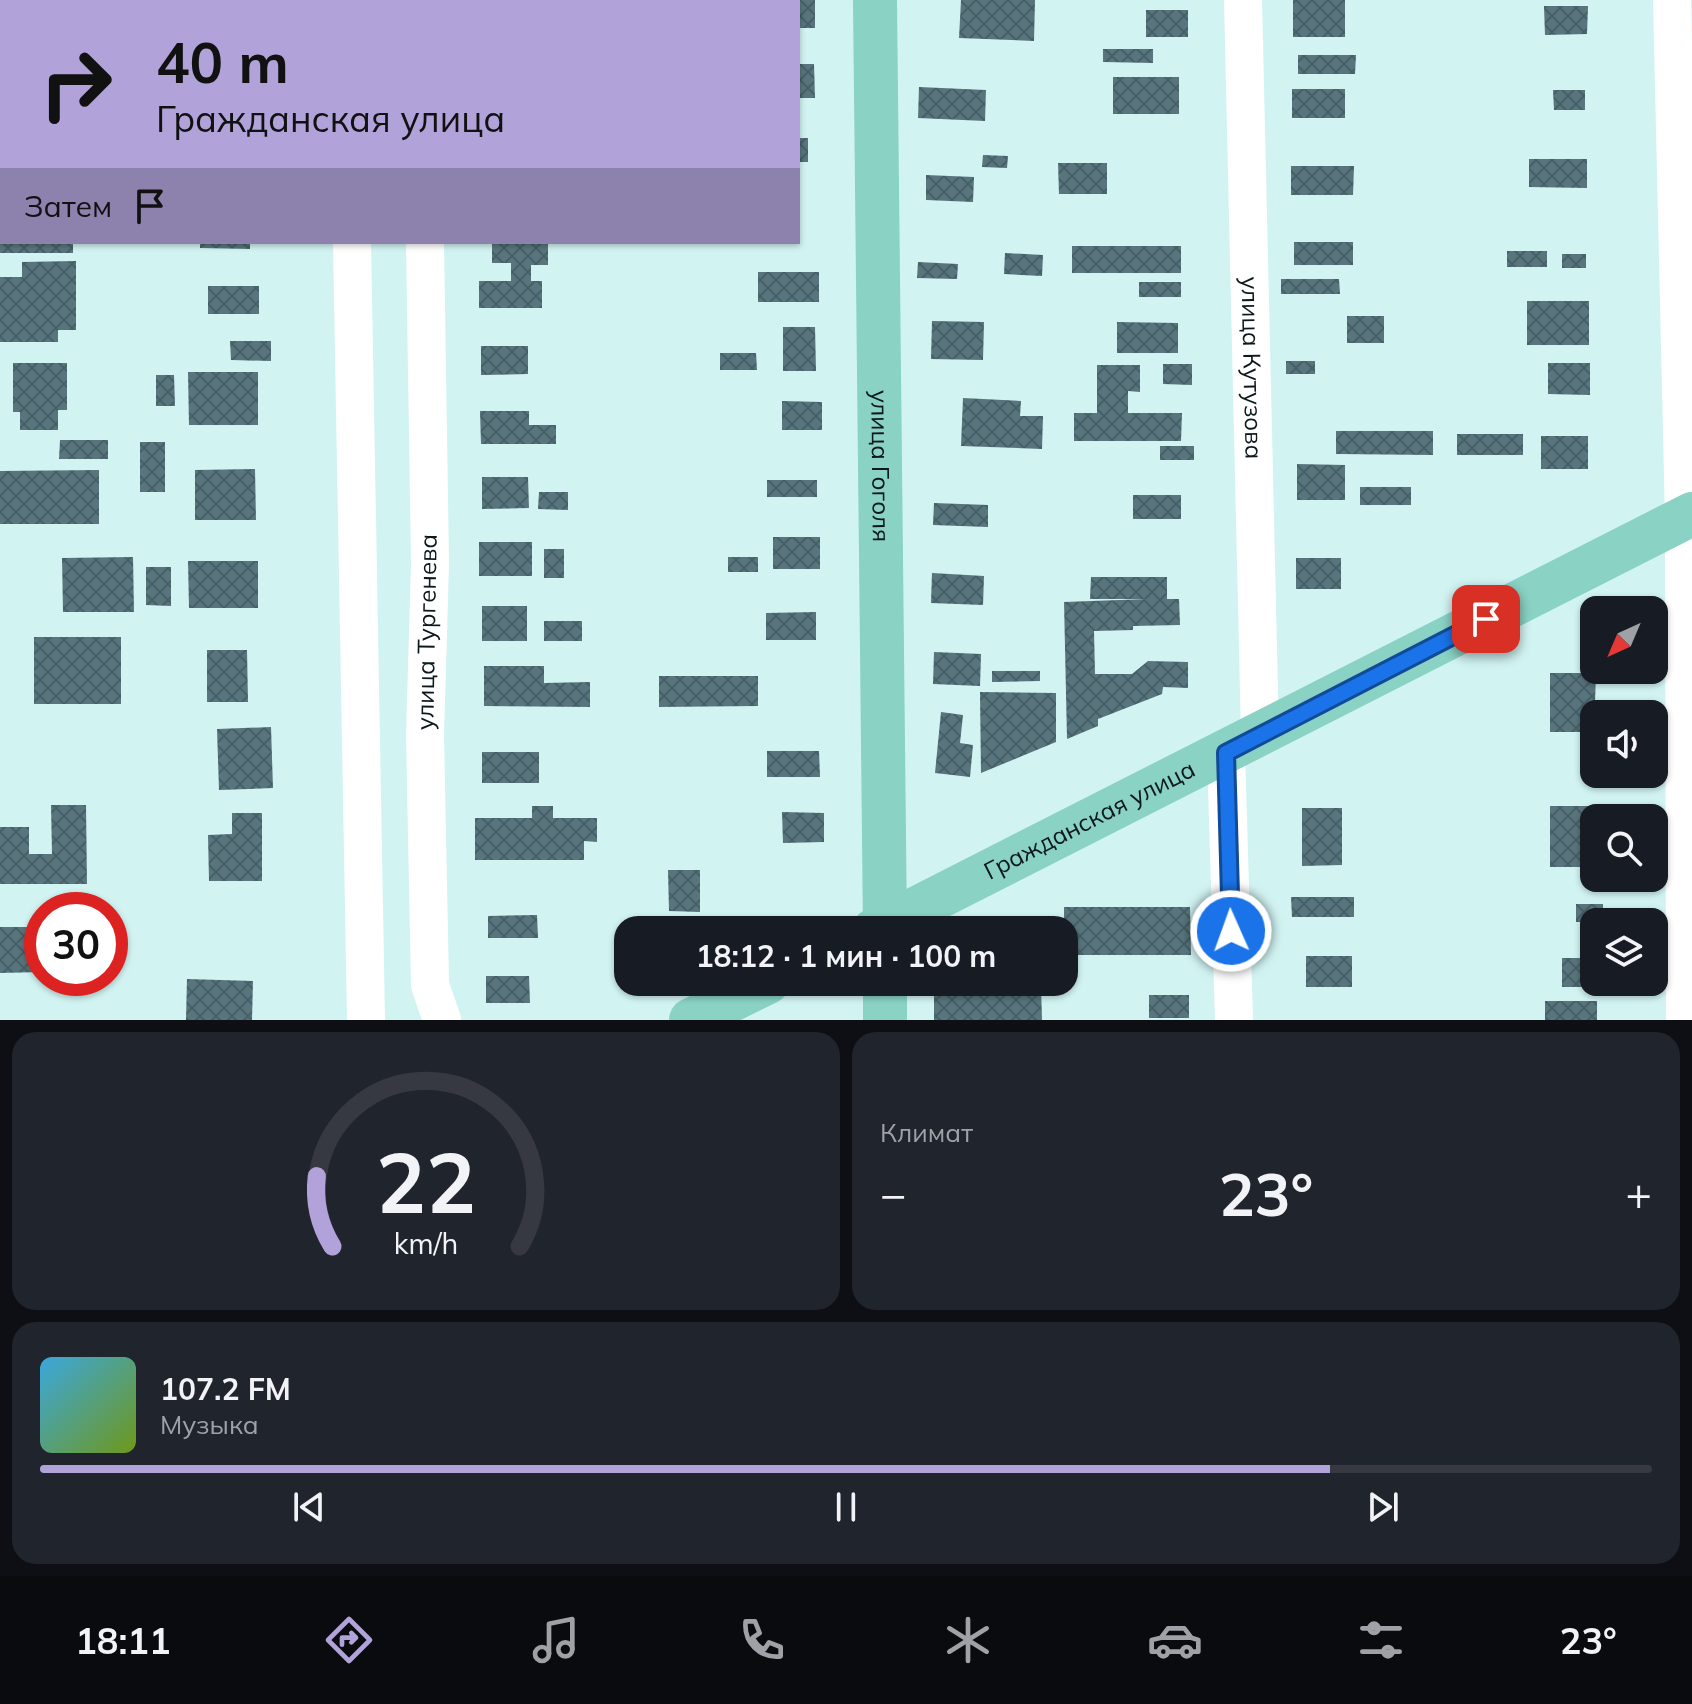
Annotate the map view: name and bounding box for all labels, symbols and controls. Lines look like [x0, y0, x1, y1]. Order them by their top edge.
text: 40 m [156, 27, 289, 97]
icon: right [24, 32, 128, 136]
text: Гражданская улица [156, 96, 505, 141]
icon: arrive [128, 184, 172, 228]
text: Затем [24, 187, 112, 225]
street label: улица Кутузова [1235, 276, 1270, 460]
street label: улица Гоголя [865, 390, 897, 542]
street label: улица Тургенева [409, 534, 443, 730]
pin [1452, 585, 1520, 653]
north arrow [1580, 596, 1668, 684]
map controls [1580, 596, 1668, 996]
icon: arrive [1464, 597, 1508, 641]
button: sound [1580, 700, 1668, 788]
street label: Гражданская улица [979, 753, 1200, 886]
button: search [1580, 804, 1668, 892]
position arrow [1189, 889, 1273, 973]
speed limit sign: 30 [24, 892, 128, 996]
button: layers [1580, 908, 1668, 996]
text: 18:12 · 1 мин · 100 m [696, 937, 996, 975]
text: Климат [880, 1116, 973, 1149]
text: 22 [376, 1129, 476, 1234]
text: 23° [1219, 1156, 1313, 1231]
text: − [880, 1166, 906, 1221]
text: + [1626, 1166, 1652, 1221]
text: km/h [394, 1225, 458, 1261]
text: 107.2 FM [160, 1370, 291, 1408]
text: Музыка [160, 1408, 259, 1441]
icon: previous [287, 1485, 331, 1529]
icon: pause [824, 1485, 868, 1529]
icon: next [1361, 1485, 1405, 1529]
icon: directions [321, 1612, 377, 1668]
icon: music [528, 1612, 584, 1668]
icon: phone [734, 1612, 790, 1668]
icon: climate [940, 1612, 996, 1668]
icon: car [1147, 1612, 1203, 1668]
icon: filters [1353, 1612, 1409, 1668]
text: 18:11 [75, 1618, 171, 1663]
text: 23° [1560, 1618, 1617, 1663]

